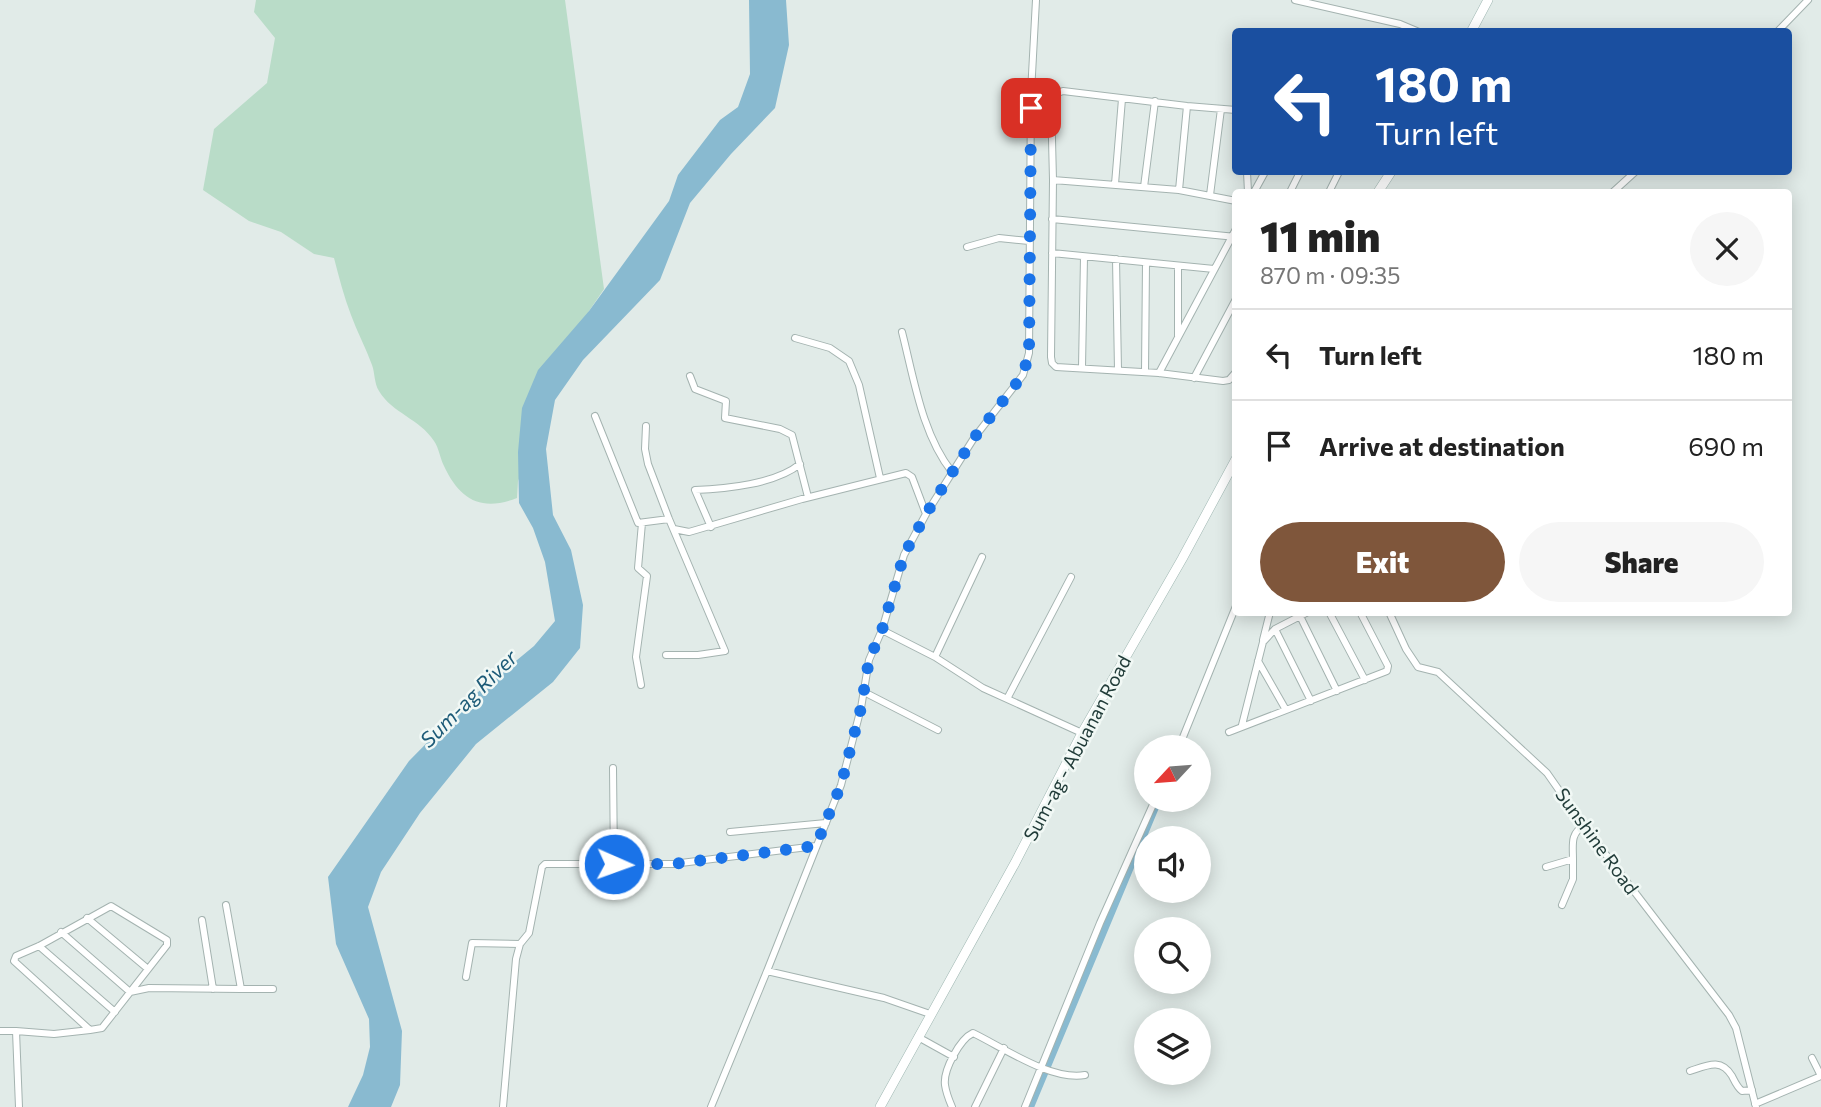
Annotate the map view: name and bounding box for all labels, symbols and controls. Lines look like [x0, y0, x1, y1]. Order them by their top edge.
text: 180 m [1375, 52, 1512, 112]
icon: left [1260, 56, 1351, 147]
pin [1001, 78, 1061, 138]
icon: arrive [1012, 89, 1050, 127]
text: Turn left [1375, 112, 1499, 152]
text: 11 min [1260, 209, 1380, 261]
button: close [1690, 212, 1764, 286]
text: 870 m · 09:35 [1260, 261, 1400, 289]
icon: left [1260, 336, 1298, 374]
text: Turn left [1319, 339, 1422, 370]
text: 180 m [1692, 339, 1764, 370]
icon: arrive [1260, 427, 1298, 465]
text: Arrive at destination [1319, 430, 1565, 461]
text: 690 m [1688, 430, 1764, 461]
button: Exit [1260, 522, 1505, 602]
button: Share [1519, 522, 1764, 602]
water label: Sum-ag River [414, 644, 522, 752]
street label: Sum-ag - Abuanan Road [1018, 651, 1135, 844]
north arrow [1134, 735, 1211, 812]
map controls [1134, 735, 1211, 1085]
street label: Sunshine Road [1551, 783, 1644, 898]
button: sound [1134, 826, 1211, 903]
position arrow [577, 827, 651, 901]
button: search [1134, 917, 1211, 994]
button: layers [1134, 1008, 1211, 1085]

